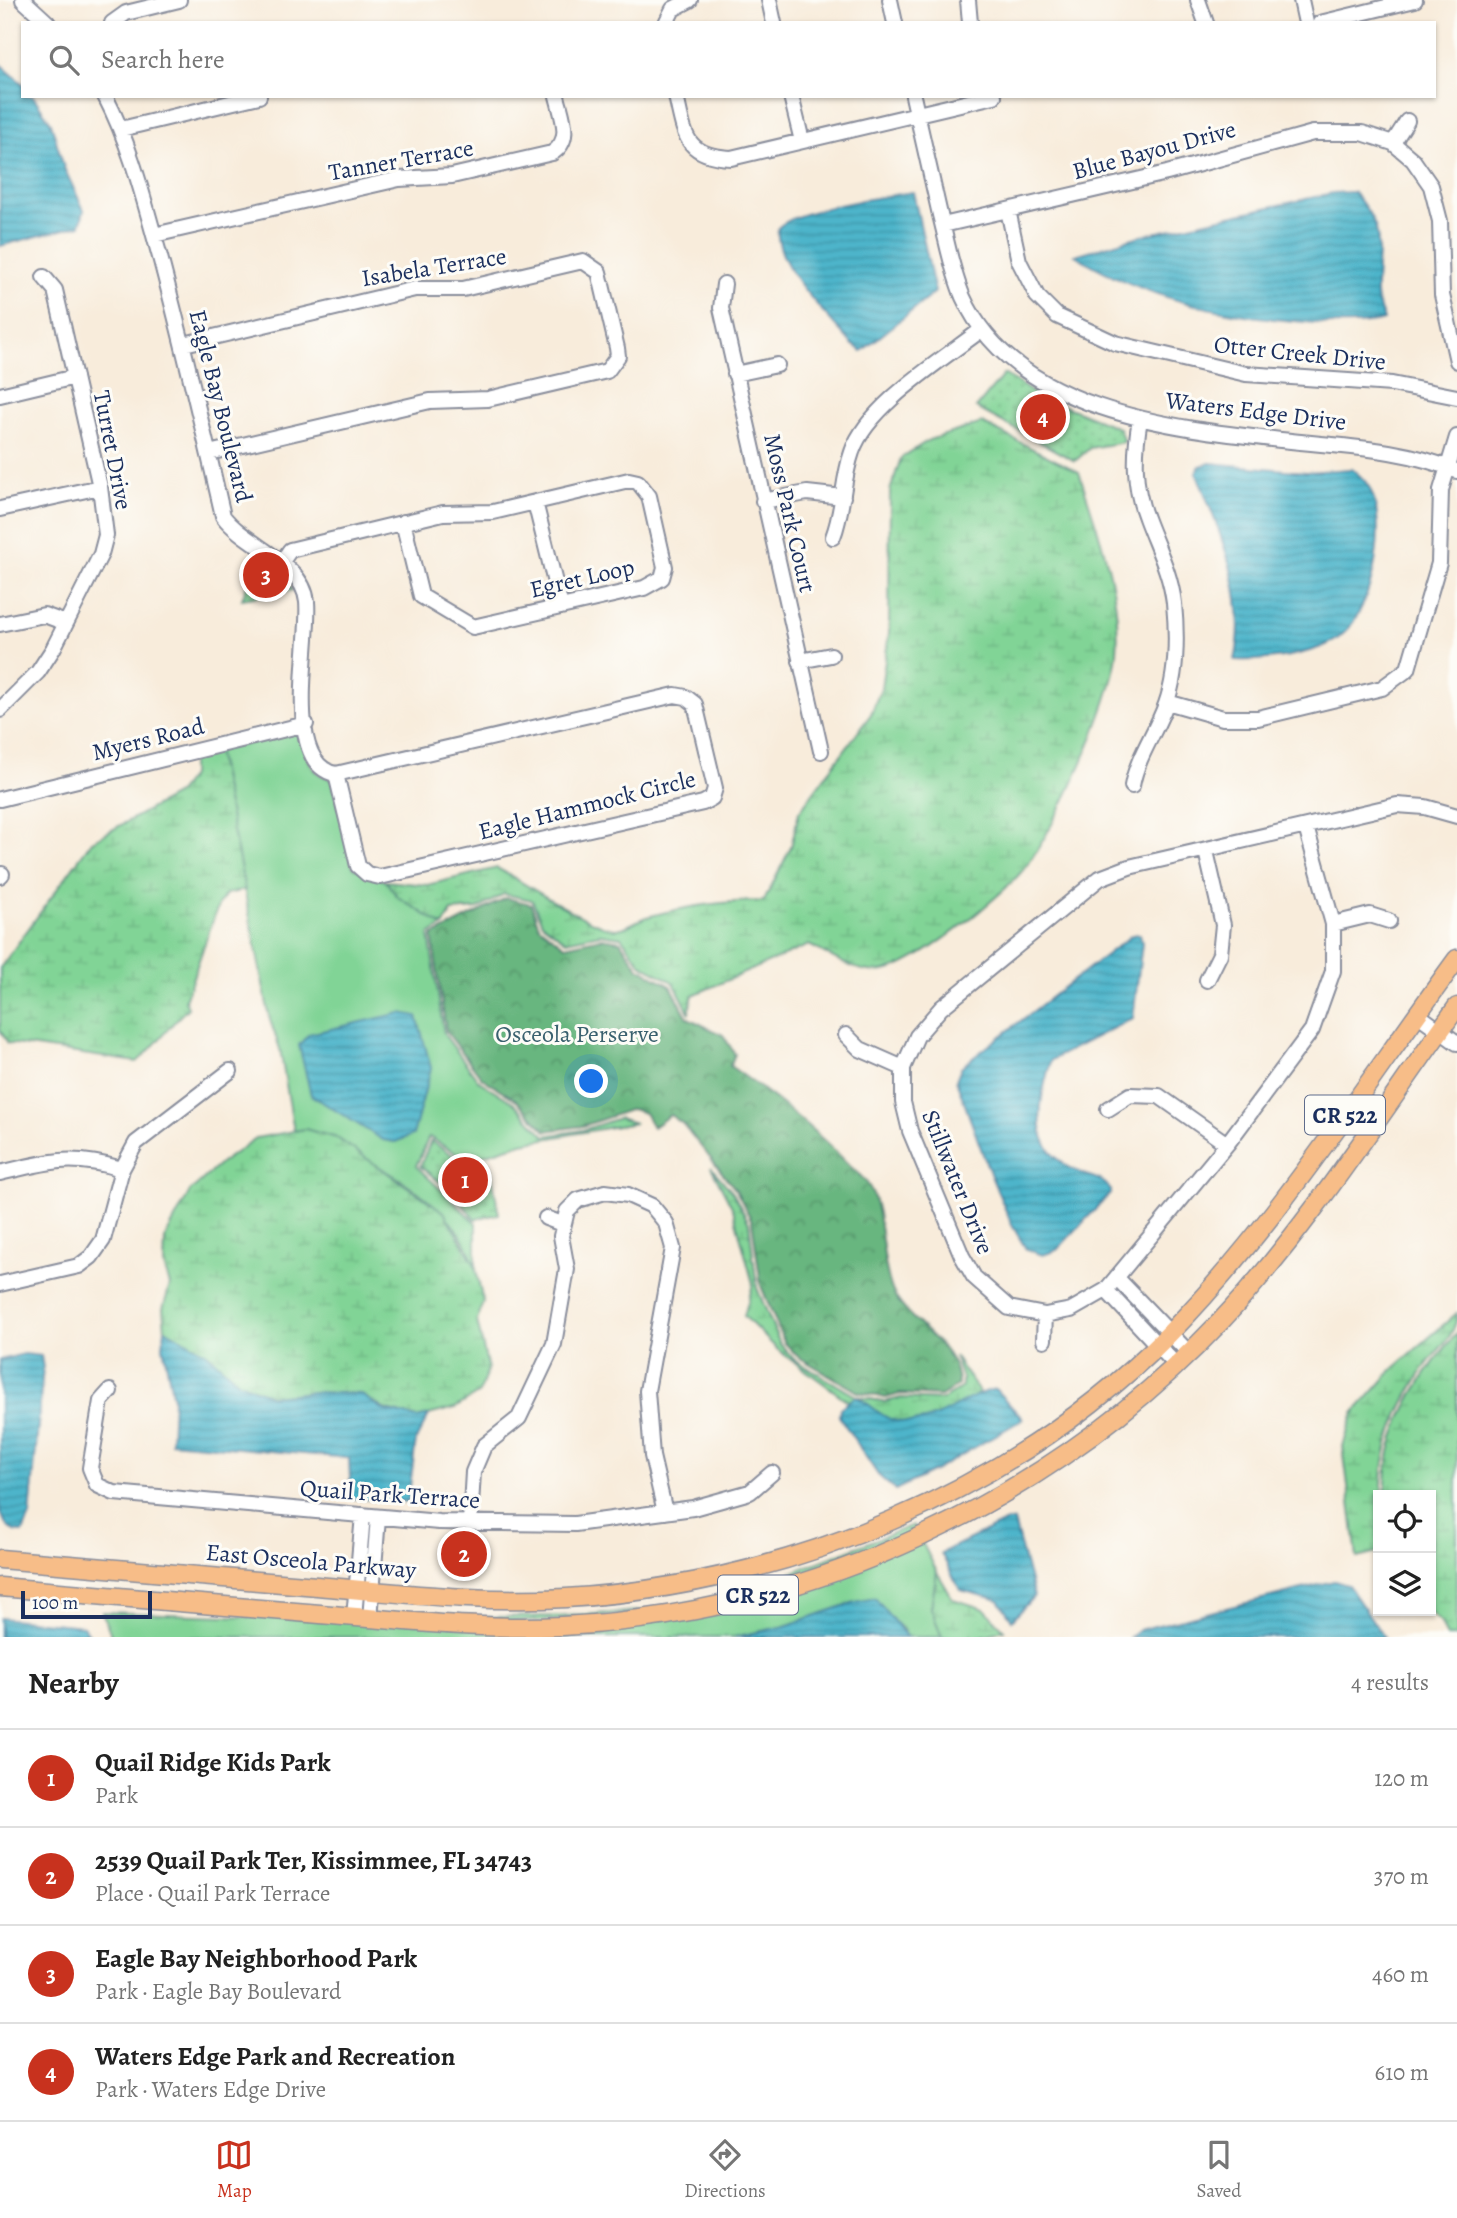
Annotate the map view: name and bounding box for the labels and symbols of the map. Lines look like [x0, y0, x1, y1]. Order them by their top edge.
street label: Blue Bayou Drive [1069, 113, 1239, 187]
street label: Tanner Terrace [326, 132, 476, 188]
street label: Isabela Terrace [359, 240, 509, 294]
street label: Eagle Bay Boulevard [182, 306, 260, 506]
street label: Otter Creek Drive [1212, 328, 1388, 378]
street label: Waters Edge Drive [1163, 384, 1348, 438]
street label: Turret Drive [86, 388, 140, 512]
pin: 4 [1020, 391, 1066, 443]
street label: Moss Park Court [756, 430, 824, 596]
pin: 3 [243, 549, 289, 601]
street label: Egret Loop [527, 550, 637, 606]
street label: Myers Road [89, 710, 208, 768]
street label: Eagle Hammock Circle [475, 763, 699, 847]
park label: Osceola Perserve [495, 1018, 659, 1050]
your location [574, 1064, 608, 1098]
road number: CR 522 [1305, 1096, 1385, 1134]
street label: Stillwater Drive [914, 1105, 1002, 1259]
pin: 1 [442, 1154, 488, 1206]
street label: Quail Park Terrace [299, 1472, 481, 1516]
pin: 2 [441, 1528, 487, 1580]
street label: East Osceola Parkway [205, 1536, 418, 1586]
road number: CR 522 [718, 1576, 798, 1614]
scale bar [21, 1588, 152, 1620]

